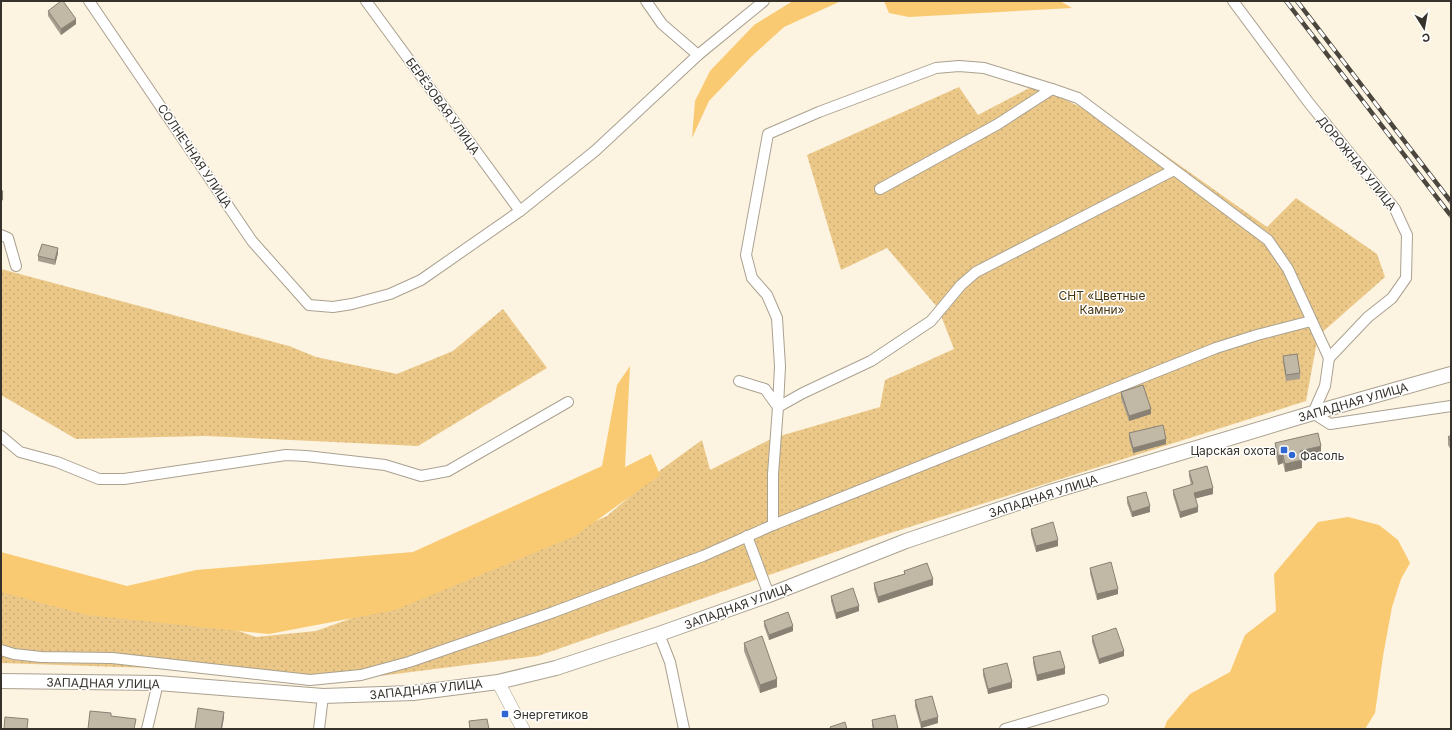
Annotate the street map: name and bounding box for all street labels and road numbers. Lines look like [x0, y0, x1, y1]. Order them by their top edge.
street label: БЕРЁЗОВАЯ УЛИЦА [403, 55, 483, 157]
street label: СОЛНЕЧНАЯ УЛИЦА [155, 101, 235, 211]
street label: ДОРОЖНАЯ УЛИЦА [1314, 113, 1400, 213]
street label: ЗАПАДНАЯ УЛИЦА [1296, 379, 1410, 425]
street label: ЗАПАДНАЯ УЛИЦА [987, 471, 1099, 521]
street label: ЗАПАДНАЯ УЛИЦА [682, 580, 794, 632]
street label: ЗАПАДНАЯ УЛИЦА [46, 675, 160, 691]
street label: ЗАПАДНАЯ УЛИЦА [369, 676, 483, 702]

